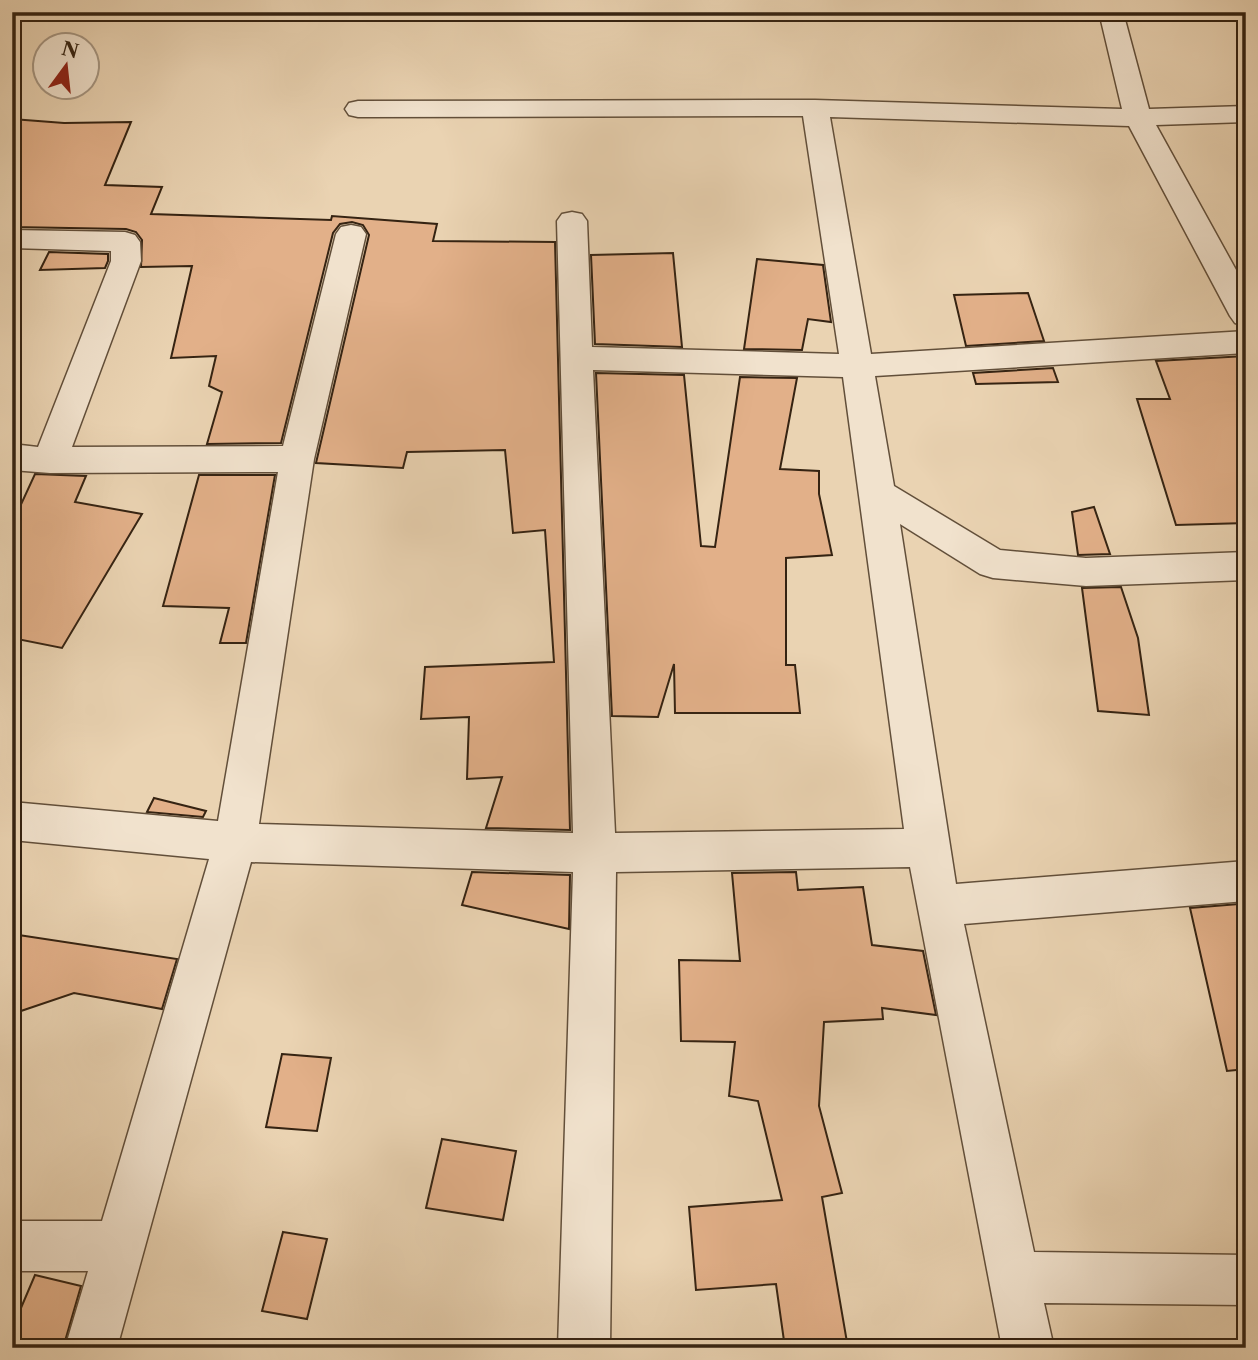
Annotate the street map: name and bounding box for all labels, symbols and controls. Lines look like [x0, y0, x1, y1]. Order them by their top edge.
north arrow [32, 32, 102, 102]
text: N [59, 37, 81, 63]

